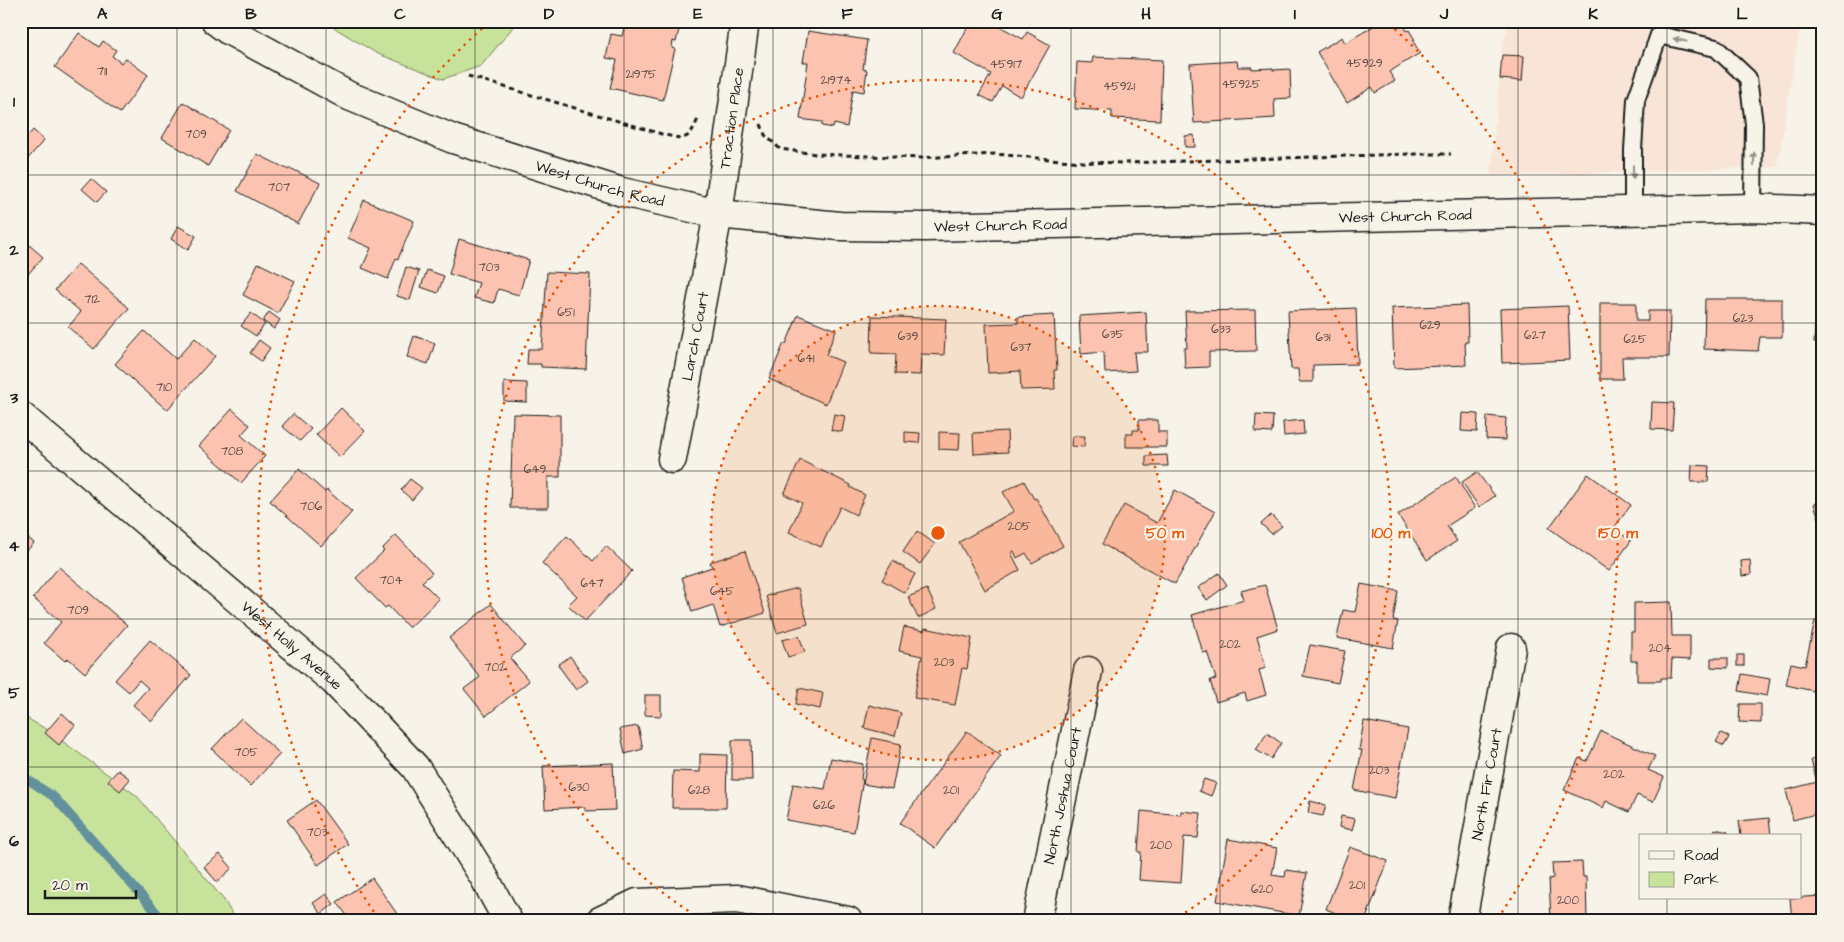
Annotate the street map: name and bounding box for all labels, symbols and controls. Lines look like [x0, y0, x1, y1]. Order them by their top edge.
text: A [97, 3, 108, 25]
text: B [245, 3, 257, 25]
text: C [394, 3, 406, 25]
text: D [544, 3, 555, 25]
text: E [693, 3, 703, 25]
text: F [841, 3, 853, 25]
text: G [991, 3, 1003, 25]
text: H [1141, 3, 1151, 25]
text: I [1294, 3, 1296, 25]
text: J [1439, 3, 1449, 25]
text: K [1588, 3, 1598, 25]
text: L [1736, 3, 1748, 25]
one-way arrow [1672, 36, 1687, 44]
house number: 45929 [1345, 55, 1383, 72]
house number: 45917 [990, 56, 1023, 73]
house number: 711 [97, 63, 108, 80]
house number: 21975 [625, 66, 657, 83]
street label: Traction Place [714, 66, 749, 170]
house number: 21974 [821, 72, 851, 89]
house number: 45925 [1222, 76, 1261, 93]
house number: 45921 [1103, 78, 1135, 95]
text: 1 [13, 91, 16, 113]
house number: 709 [185, 126, 207, 143]
one-way arrow [1750, 151, 1758, 167]
street label: West Church Road [533, 155, 667, 212]
one-way arrow [1629, 164, 1637, 180]
house number: 707 [268, 179, 291, 196]
street label: West Church Road [1338, 204, 1472, 229]
street label: West Church Road [934, 214, 1068, 238]
text: 2 [8, 239, 19, 261]
house number: 703 [478, 259, 500, 276]
street label: Larch Court [677, 290, 714, 383]
house number: 712 [84, 291, 100, 308]
house number: 651 [557, 304, 575, 321]
house number: 623 [1733, 310, 1753, 327]
house number: 629 [1419, 317, 1441, 334]
house number: 633 [1211, 321, 1231, 338]
house number: 635 [1102, 326, 1125, 343]
house number: 627 [1524, 327, 1547, 344]
house number: 639 [898, 328, 918, 345]
house number: 631 [1315, 329, 1331, 346]
house number: 625 [1624, 331, 1647, 348]
house number: 637 [1010, 339, 1032, 356]
house number: 641 [797, 350, 815, 367]
house number: 710 [156, 379, 173, 396]
text: 3 [9, 387, 19, 409]
house number: 708 [221, 443, 244, 460]
house number: 649 [524, 461, 546, 478]
house number: 706 [300, 498, 323, 515]
house number: 205 [1008, 518, 1031, 535]
text: 50 m [1146, 523, 1184, 544]
text: 100 m [1372, 523, 1411, 544]
text: 150 m [1598, 523, 1638, 544]
centre of rings [929, 524, 947, 542]
text: 4 [9, 535, 20, 557]
house number: 704 [379, 572, 403, 589]
house number: 647 [580, 575, 604, 592]
house number: 645 [710, 583, 735, 600]
street label: West Holly Avenue [236, 597, 347, 695]
house number: 709 [67, 602, 89, 619]
house number: 202 [1219, 636, 1241, 653]
house number: 204 [1649, 640, 1671, 657]
house number: 203 [934, 654, 954, 671]
house number: 702 [484, 659, 506, 676]
text: 5 [8, 682, 20, 704]
street label: North Joshua Court [1039, 725, 1087, 866]
street label: North Fir Court [1467, 726, 1507, 842]
house number: 705 [234, 744, 258, 761]
house number: 203 [1369, 762, 1389, 779]
house number: 202 [1603, 766, 1625, 783]
house number: 630 [568, 779, 590, 796]
house number: 628 [688, 782, 710, 799]
house number: 201 [943, 782, 959, 799]
house number: 626 [813, 797, 835, 814]
house number: 703 [306, 824, 328, 841]
text: 6 [9, 830, 19, 852]
legend [1639, 834, 1802, 900]
house number: 200 [1150, 837, 1172, 854]
text: Road [1684, 845, 1719, 866]
scale bar [45, 867, 136, 899]
text: Park [1684, 869, 1719, 890]
text: 20 m [52, 875, 88, 896]
house number: 201 [1349, 877, 1365, 894]
house number: 620 [1251, 881, 1273, 898]
house number: 200 [1557, 892, 1579, 909]

